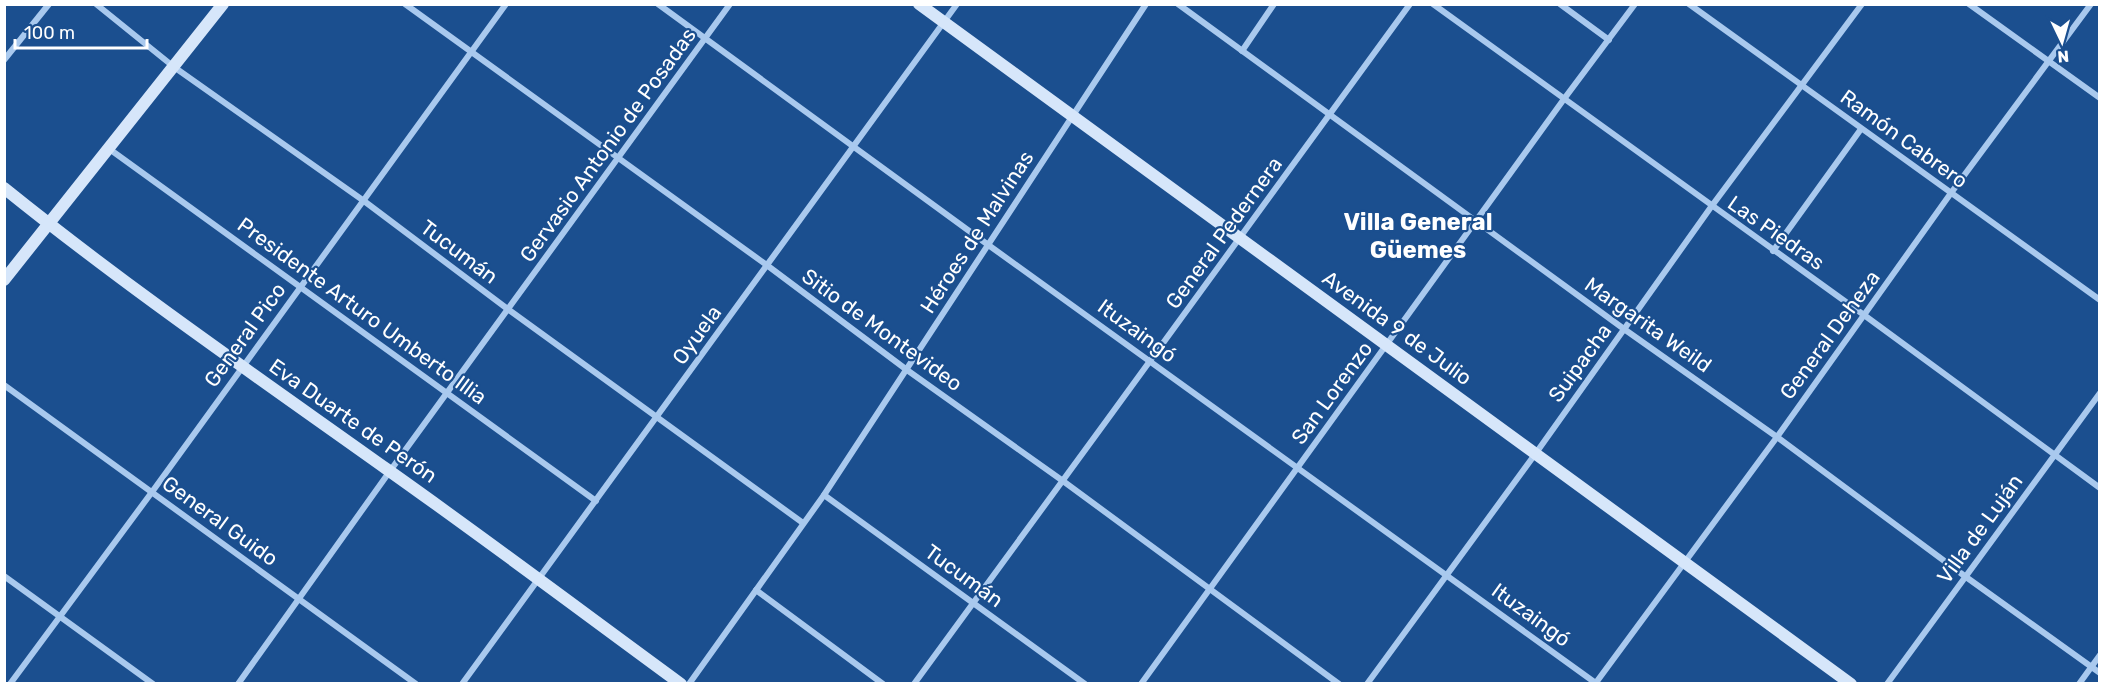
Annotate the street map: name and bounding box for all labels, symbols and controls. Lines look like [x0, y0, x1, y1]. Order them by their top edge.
scale bar [15, 12, 147, 50]
north arrow [2032, 12, 2092, 72]
text: 100 m [24, 22, 75, 44]
street label: Gervasio Antonio de Posadas [514, 23, 701, 267]
text: N [2057, 46, 2070, 66]
street label: Ramón Cabrero [1836, 84, 1973, 193]
street label: Héroes de Malvinas [915, 146, 1038, 318]
street label: General Pedernera [1160, 152, 1287, 313]
street label: Las Piedras [1723, 190, 1829, 275]
district label: Villa General Güemes [1343, 208, 1493, 264]
street label: Presidente Arturo Umberto Illia [233, 212, 492, 409]
street label: Tucumán [416, 214, 503, 289]
street label: Sitio de Montevideo [797, 263, 967, 396]
street label: Avenida 9 de Julio [1318, 265, 1477, 390]
street label: General Deheza [1774, 265, 1885, 404]
street label: Margarita Weild [1580, 272, 1716, 377]
street label: General Pico [199, 278, 291, 392]
street label: Ituzaingó [1093, 294, 1182, 368]
street label: Oyuela [667, 300, 726, 369]
street label: Suipacha [1543, 319, 1616, 407]
street label: San Lorenzo [1286, 336, 1377, 449]
street label: Eva Duarte de Perón [265, 353, 442, 488]
street label: Villa de Luján [1932, 469, 2028, 588]
street label: General Guido [158, 470, 283, 571]
street label: Tucumán [920, 539, 1008, 612]
street label: Ituzaingó [1487, 578, 1576, 652]

